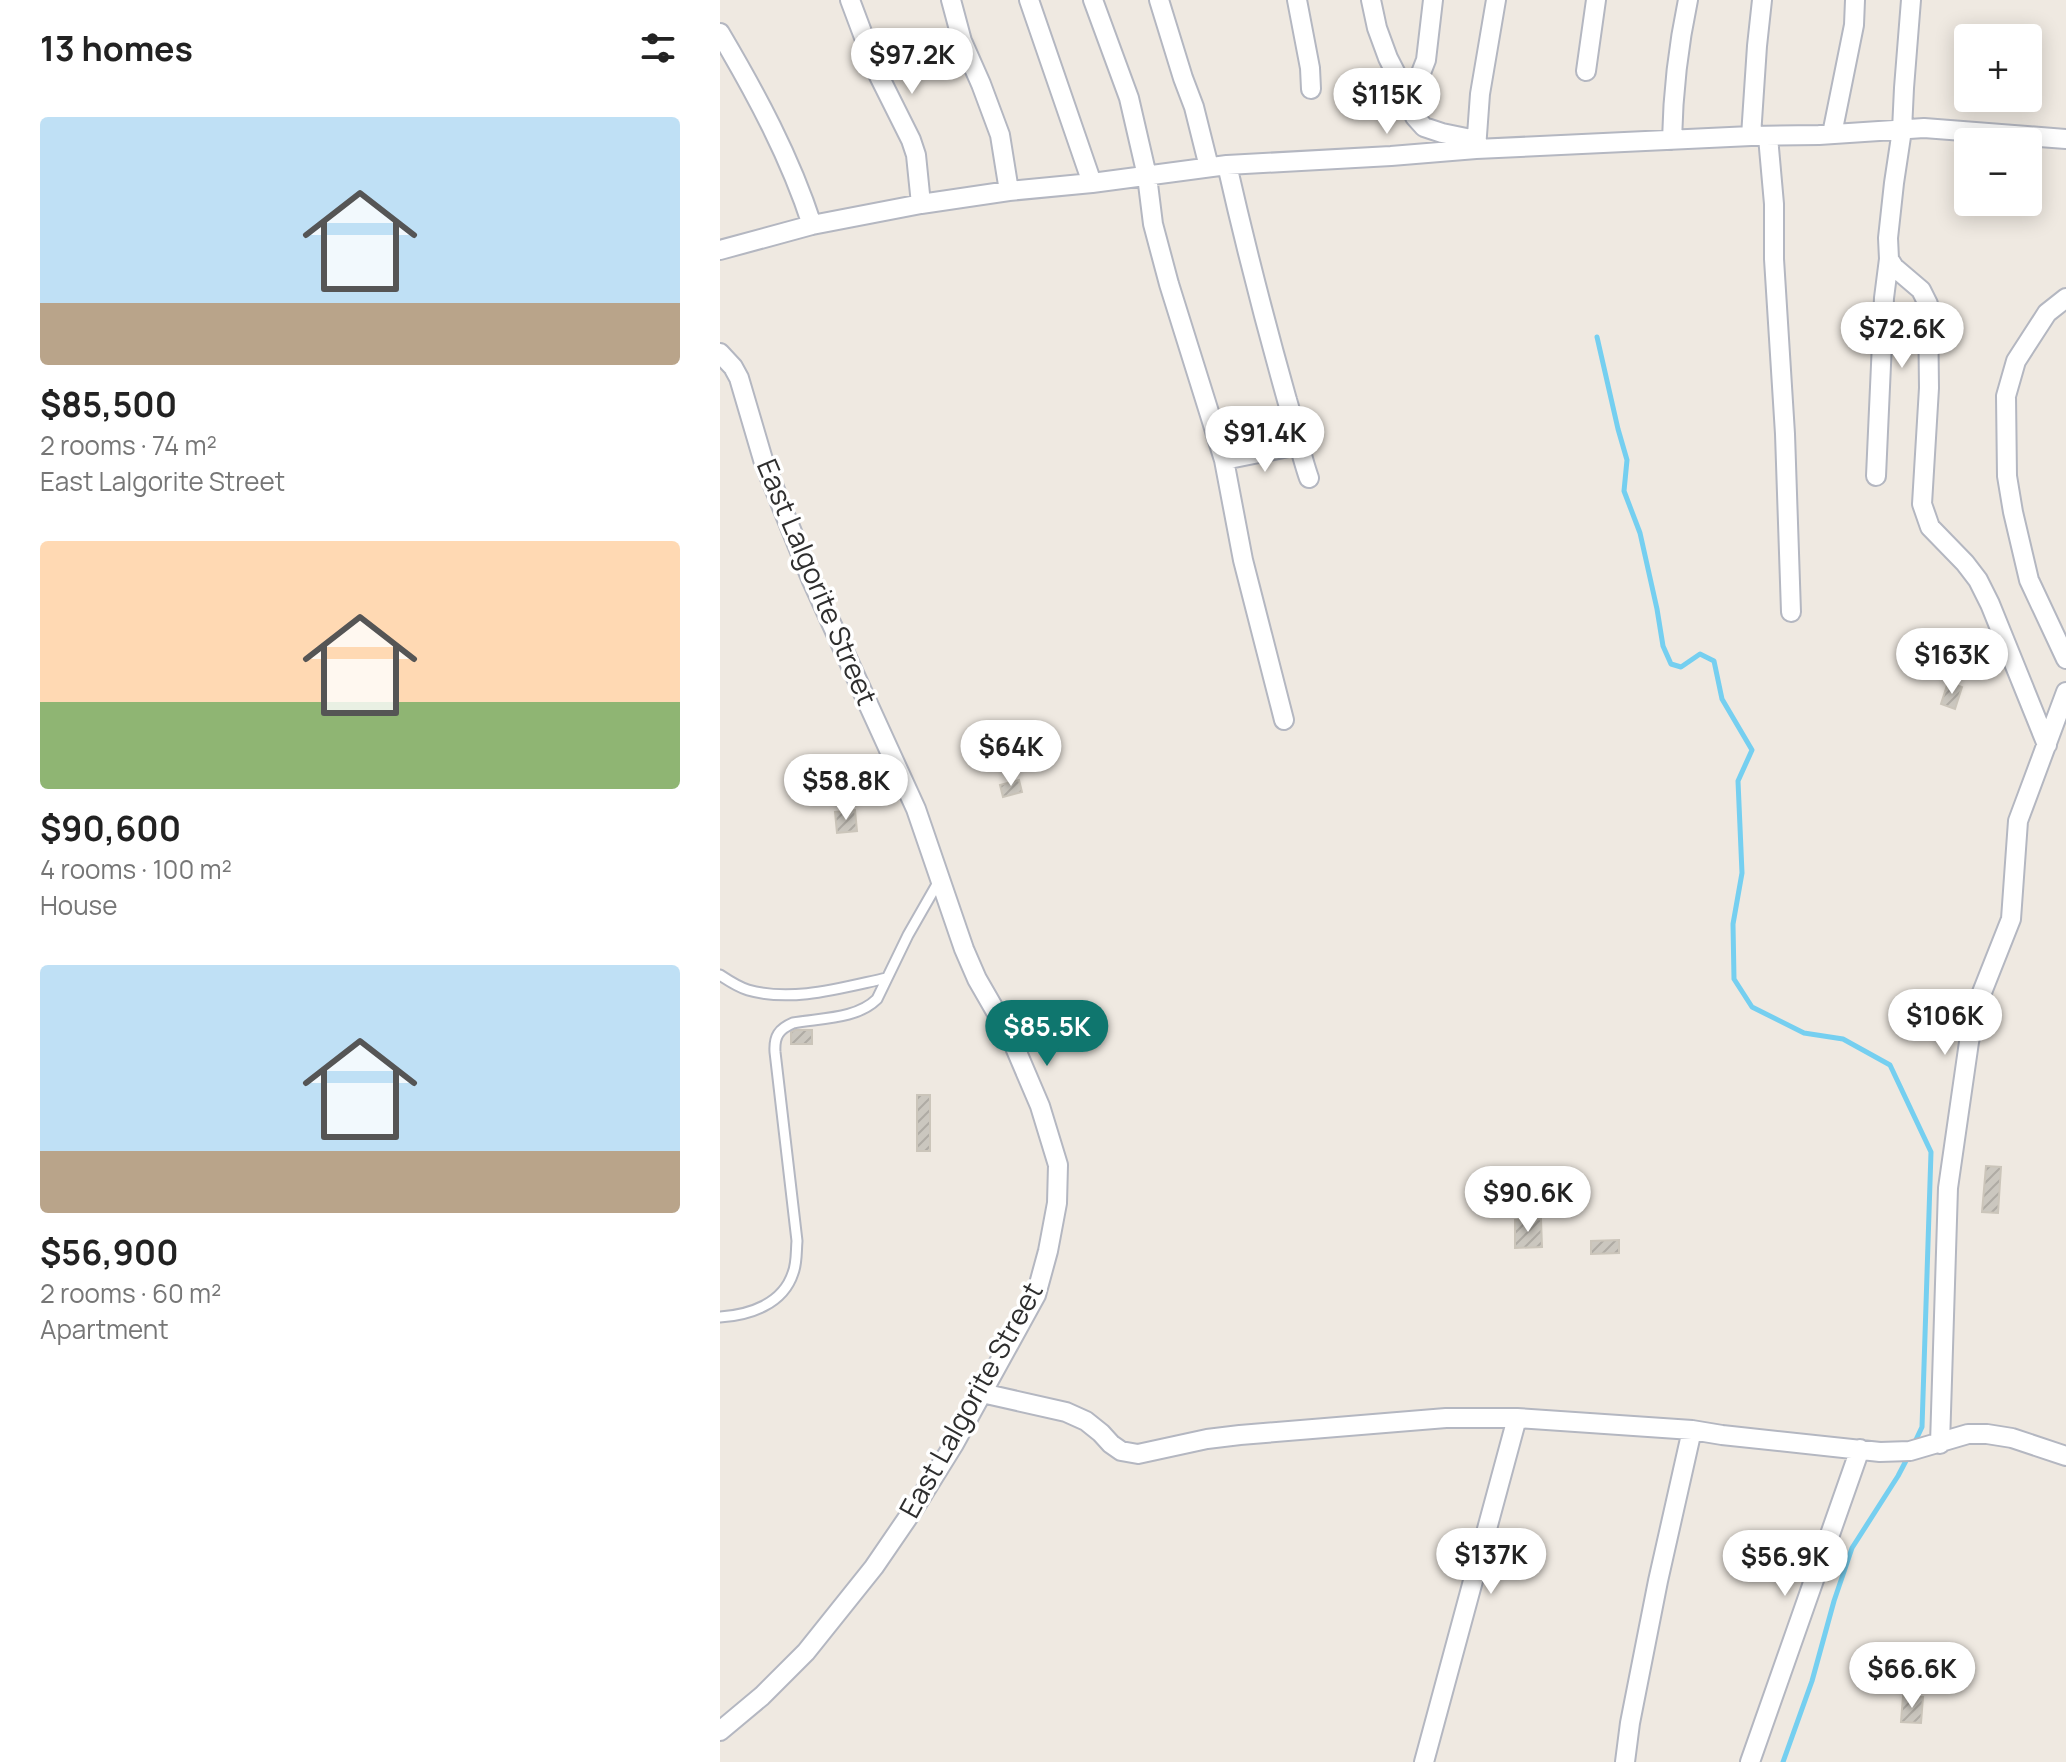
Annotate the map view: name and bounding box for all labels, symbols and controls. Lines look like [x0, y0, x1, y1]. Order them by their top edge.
map controls [1954, 24, 2042, 216]
button: + [1954, 24, 2042, 112]
text: 13 homes [40, 25, 193, 71]
icon: filters [636, 26, 680, 70]
pin: $97.2K [847, 28, 977, 96]
text: $97.2K [869, 36, 955, 72]
pin: $115K [1331, 68, 1443, 136]
text: $115K [1351, 76, 1423, 112]
button: − [1954, 128, 2042, 216]
icon: home [288, 169, 432, 313]
pin: $72.6K [1837, 302, 1967, 370]
text: $72.6K [1859, 310, 1945, 346]
text: $85,500 [40, 381, 177, 427]
pin: $91.4K [1200, 406, 1330, 474]
text: $91.4K [1223, 414, 1307, 450]
text: 2 rooms · 74 m² [40, 427, 217, 463]
street label: East Lalgorite Street [749, 453, 887, 711]
text: East Lalgorite Street [40, 463, 285, 499]
icon: home [288, 593, 432, 737]
pin: $163K [1896, 628, 2008, 696]
text: $163K [1914, 636, 1990, 672]
pin: $64K [964, 720, 1058, 788]
text: $64K [978, 728, 1044, 764]
pin: $58.8K [781, 754, 911, 822]
text: $58.8K [802, 762, 890, 798]
text: $90,600 [40, 805, 181, 851]
text: 4 rooms · 100 m² [40, 851, 232, 887]
text: House [40, 887, 117, 923]
pin: $106K [1889, 989, 2001, 1057]
text: $106K [1906, 997, 1984, 1033]
pin: $85.5K [982, 1000, 1112, 1068]
text: $85.5K [1003, 1008, 1091, 1044]
icon: home [288, 1017, 432, 1161]
pin: $90.6K [1463, 1166, 1593, 1234]
text: $90.6K [1483, 1174, 1573, 1210]
text: $56,900 [40, 1229, 179, 1275]
text: 2 rooms · 60 m² [40, 1275, 222, 1311]
street label: East Lalgorite Street [890, 1275, 1051, 1524]
text: Apartment [40, 1311, 169, 1347]
pin: $137K [1435, 1528, 1547, 1596]
pin: $56.9K [1720, 1530, 1850, 1598]
text: $137K [1454, 1536, 1528, 1572]
text: $56.9K [1741, 1538, 1829, 1574]
pin: $66.6K [1847, 1642, 1977, 1710]
text: $66.6K [1867, 1650, 1957, 1686]

